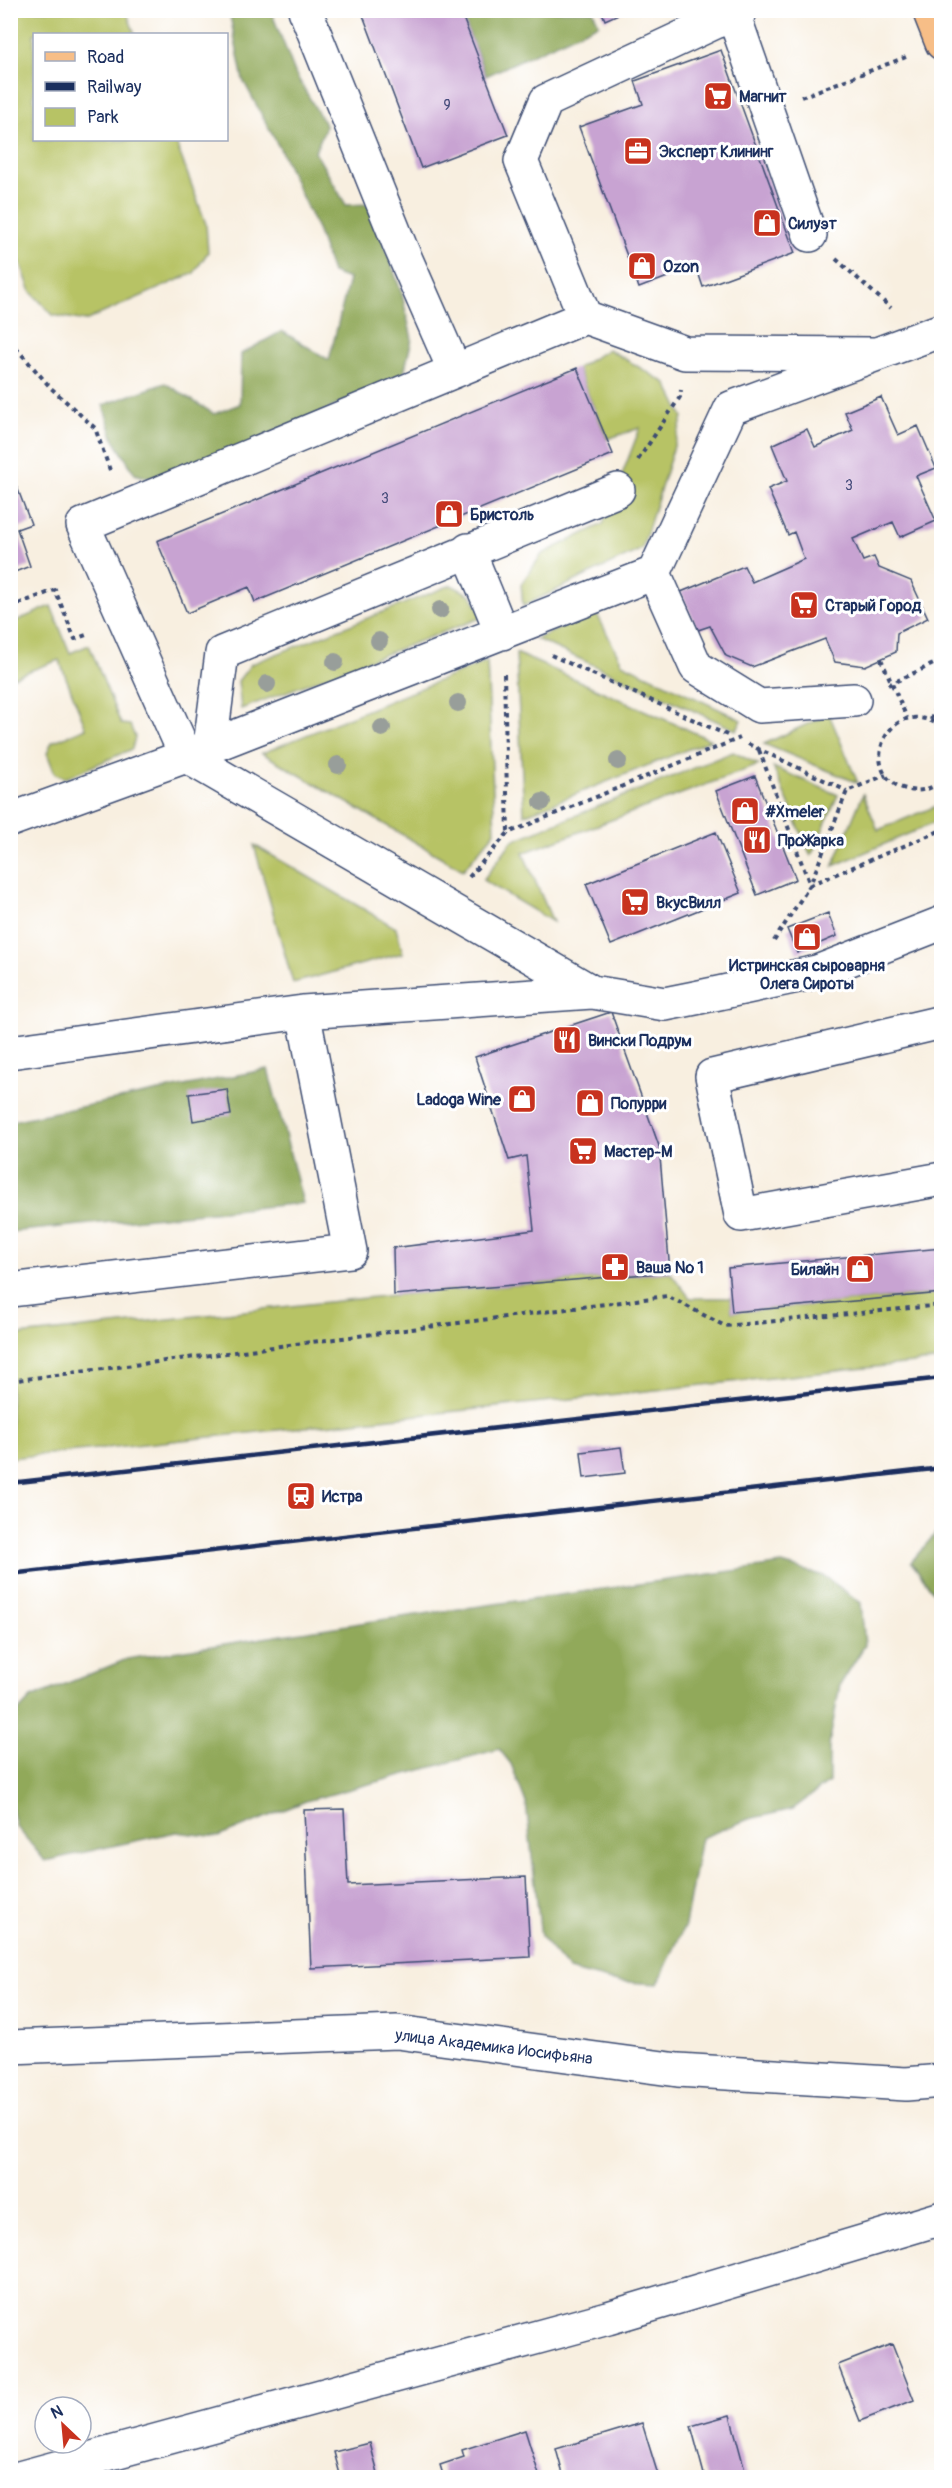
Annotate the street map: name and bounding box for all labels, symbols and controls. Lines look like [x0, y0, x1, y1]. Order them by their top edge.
legend [33, 33, 228, 141]
text: Road [87, 46, 124, 69]
text: Railway [87, 76, 142, 99]
supermarket icon: Магнит [702, 80, 734, 112]
place label: Магнит [739, 87, 788, 107]
house number: 9 [443, 97, 451, 114]
text: Park [87, 106, 119, 129]
office icon: Эксперт Клининг [622, 135, 654, 167]
place label: Эксперт Клининг [659, 142, 774, 162]
shop icon: Силуэт [751, 207, 783, 239]
place label: Силуэт [788, 214, 838, 234]
shop icon: Ozon [626, 250, 658, 282]
place label: Ozon [663, 257, 699, 277]
house number: 3 [845, 477, 853, 494]
house number: 3 [381, 490, 389, 507]
shop icon: Бристоль [433, 498, 465, 530]
place label: Бристоль [470, 505, 534, 525]
supermarket icon: Старый Город [788, 589, 820, 621]
place label: Старый Город [825, 596, 922, 616]
shop icon: #Xmeler [729, 795, 761, 827]
place label: #Xmeler [765, 802, 825, 822]
restaurant icon: ПроЖарка [741, 824, 773, 856]
place label: ПроЖарка [778, 831, 845, 851]
supermarket icon: ВкусВилл [619, 886, 651, 918]
place label: ВкусВилл [656, 893, 721, 913]
shop icon: Истринская сыроварня Олега Сироты [791, 921, 823, 953]
place label: Истринская сыроварня Олега Сироты [729, 956, 885, 994]
restaurant icon: Вински Подрум [551, 1024, 583, 1056]
place label: Вински Подрум [588, 1031, 692, 1051]
shop icon: Ladoga Wine [506, 1083, 538, 1115]
shop icon: Попурри [574, 1087, 606, 1119]
place label: Ladoga Wine [416, 1090, 502, 1110]
place label: Попурри [611, 1094, 667, 1114]
supermarket icon: Мастер-М [567, 1135, 599, 1167]
place label: Мастер-М [604, 1142, 673, 1162]
pharmacy icon: Ваша № 1 [599, 1251, 631, 1283]
shop icon: Билайн [844, 1253, 876, 1285]
place label: Ваша № 1 [636, 1258, 704, 1278]
place label: Билайн [791, 1260, 839, 1280]
station icon: Истра [285, 1480, 317, 1512]
place label: Истра [322, 1487, 363, 1507]
street label: улица Академика Иосифьяна [393, 2025, 594, 2069]
north arrow [33, 2395, 93, 2455]
text: N [48, 2401, 66, 2424]

